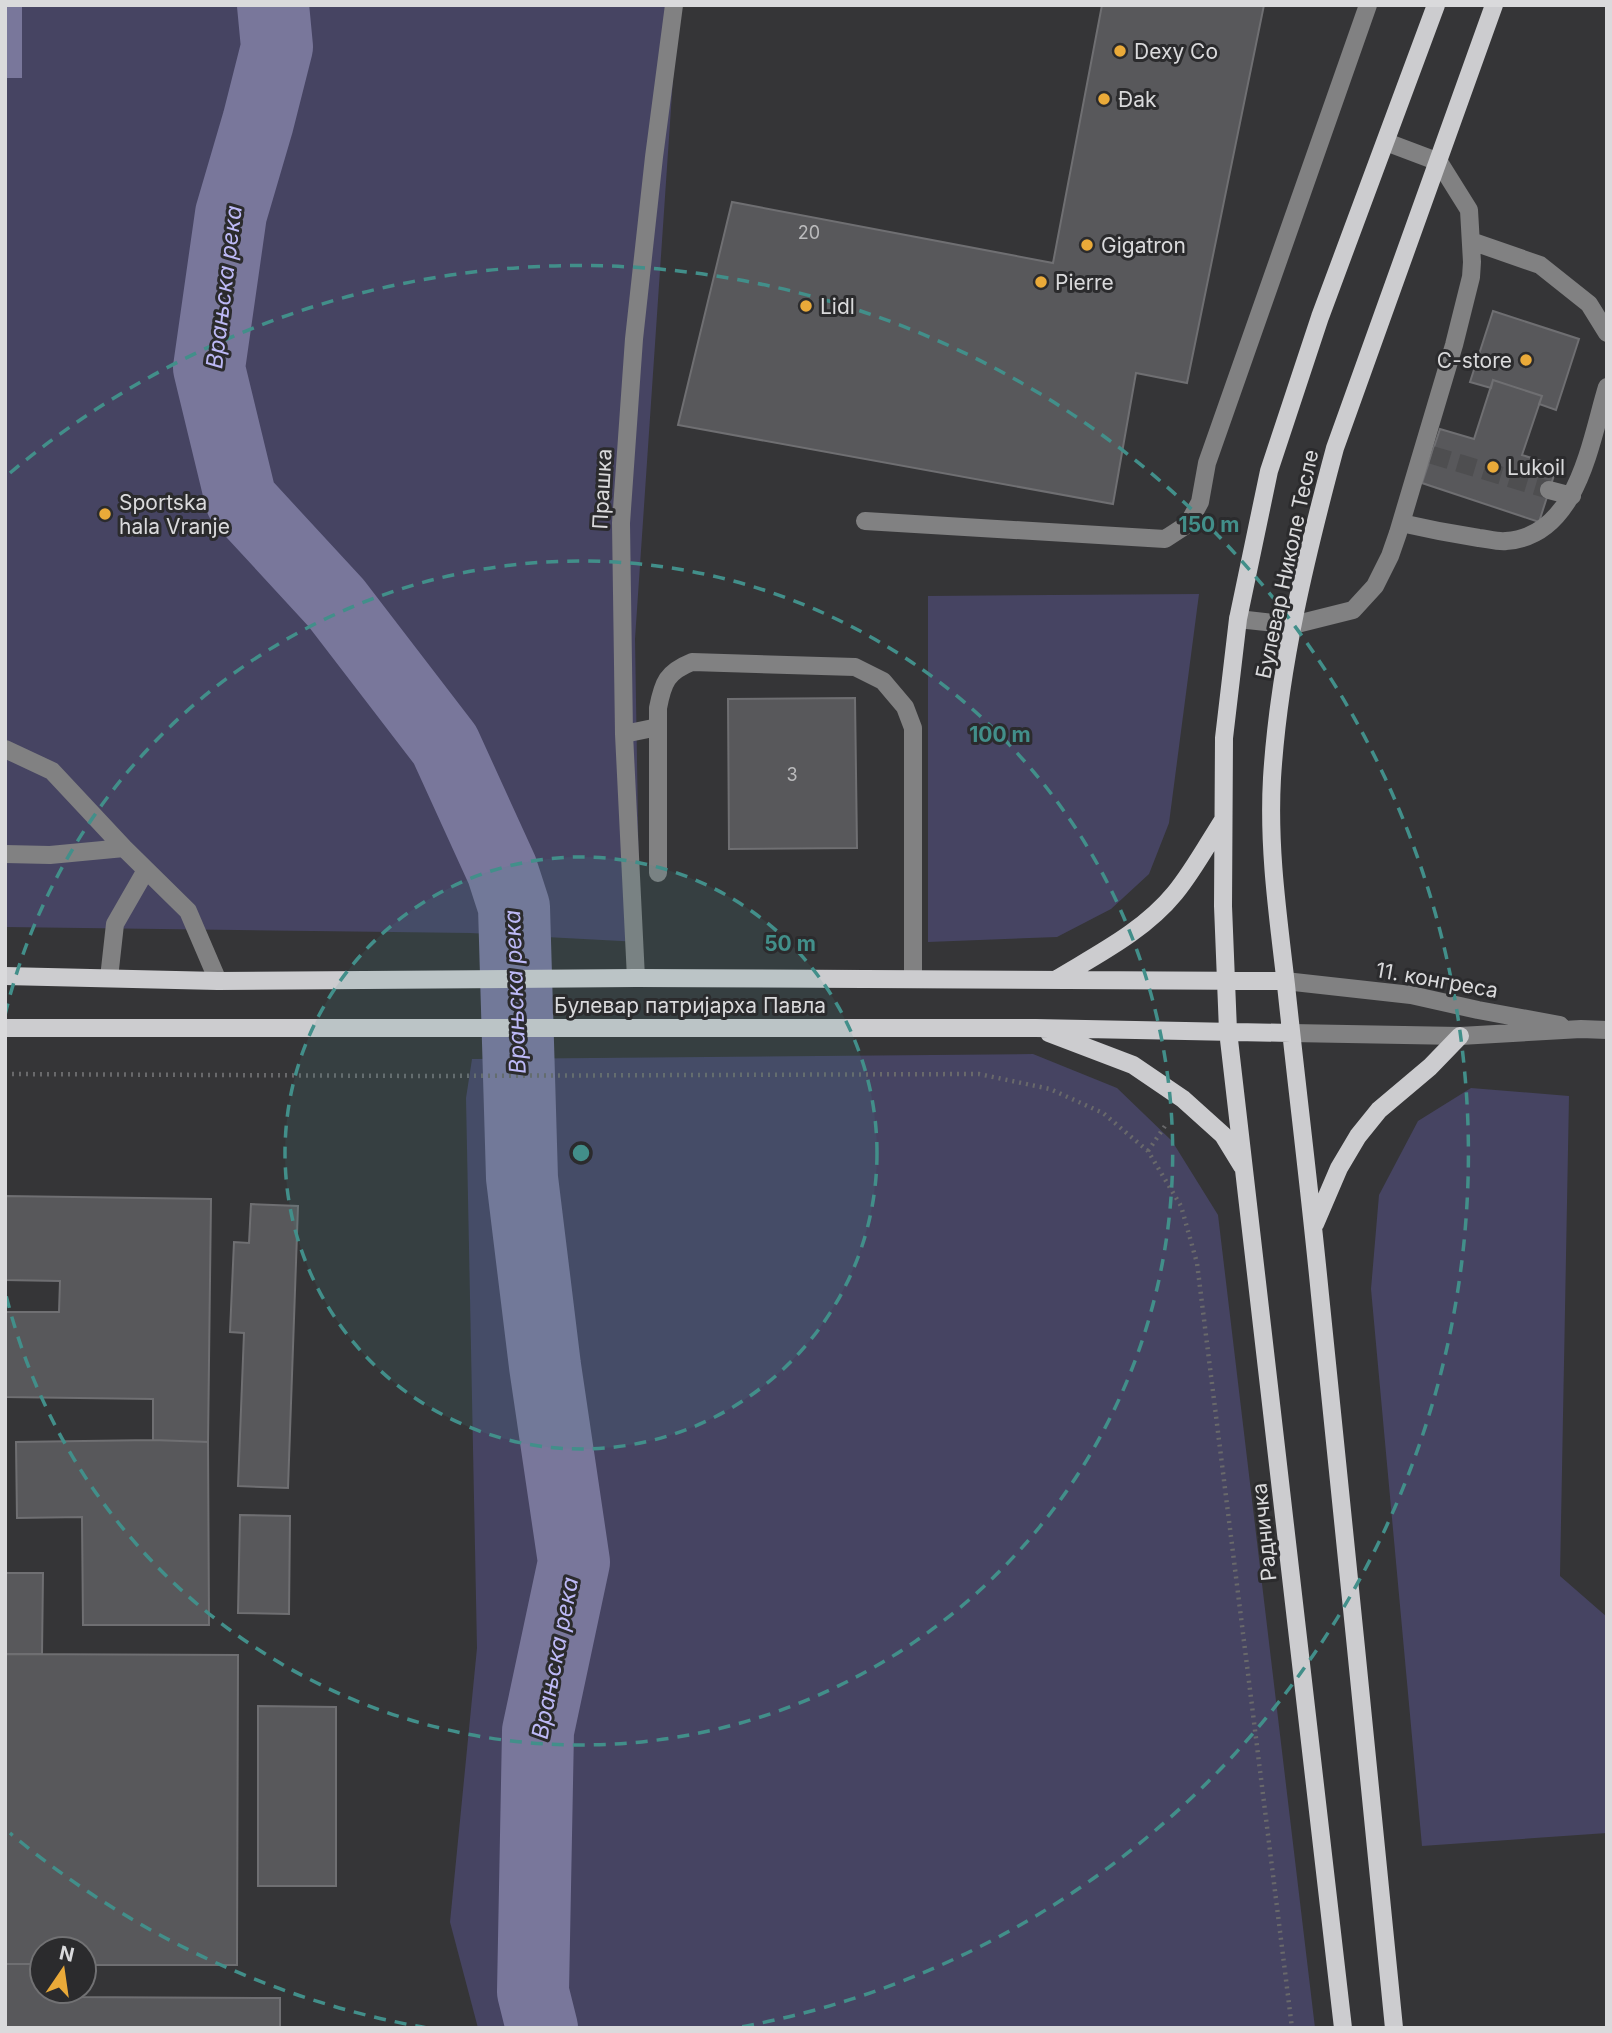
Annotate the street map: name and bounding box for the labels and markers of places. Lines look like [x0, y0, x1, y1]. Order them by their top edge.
place label: Dexy Co [1134, 39, 1218, 64]
marker: Dexy Co [1112, 43, 1128, 59]
place label: Đak [1118, 87, 1157, 112]
marker: Đak [1096, 91, 1112, 107]
place label: Gigatron [1101, 233, 1186, 258]
marker: Gigatron [1079, 237, 1095, 253]
place label: Pierre [1055, 270, 1114, 295]
marker: Pierre [1033, 274, 1049, 290]
place label: Lidl [820, 294, 855, 319]
marker: Lidl [798, 298, 814, 314]
place label: C-store [1437, 348, 1512, 373]
marker: C-store [1518, 352, 1534, 368]
place label: Lukoil [1507, 455, 1565, 480]
marker: Lukoil [1485, 459, 1501, 475]
place label: Sportska hala Vranje [119, 490, 230, 539]
marker: Sportska hala Vranje [97, 506, 113, 522]
centre of rings [569, 1141, 593, 1165]

